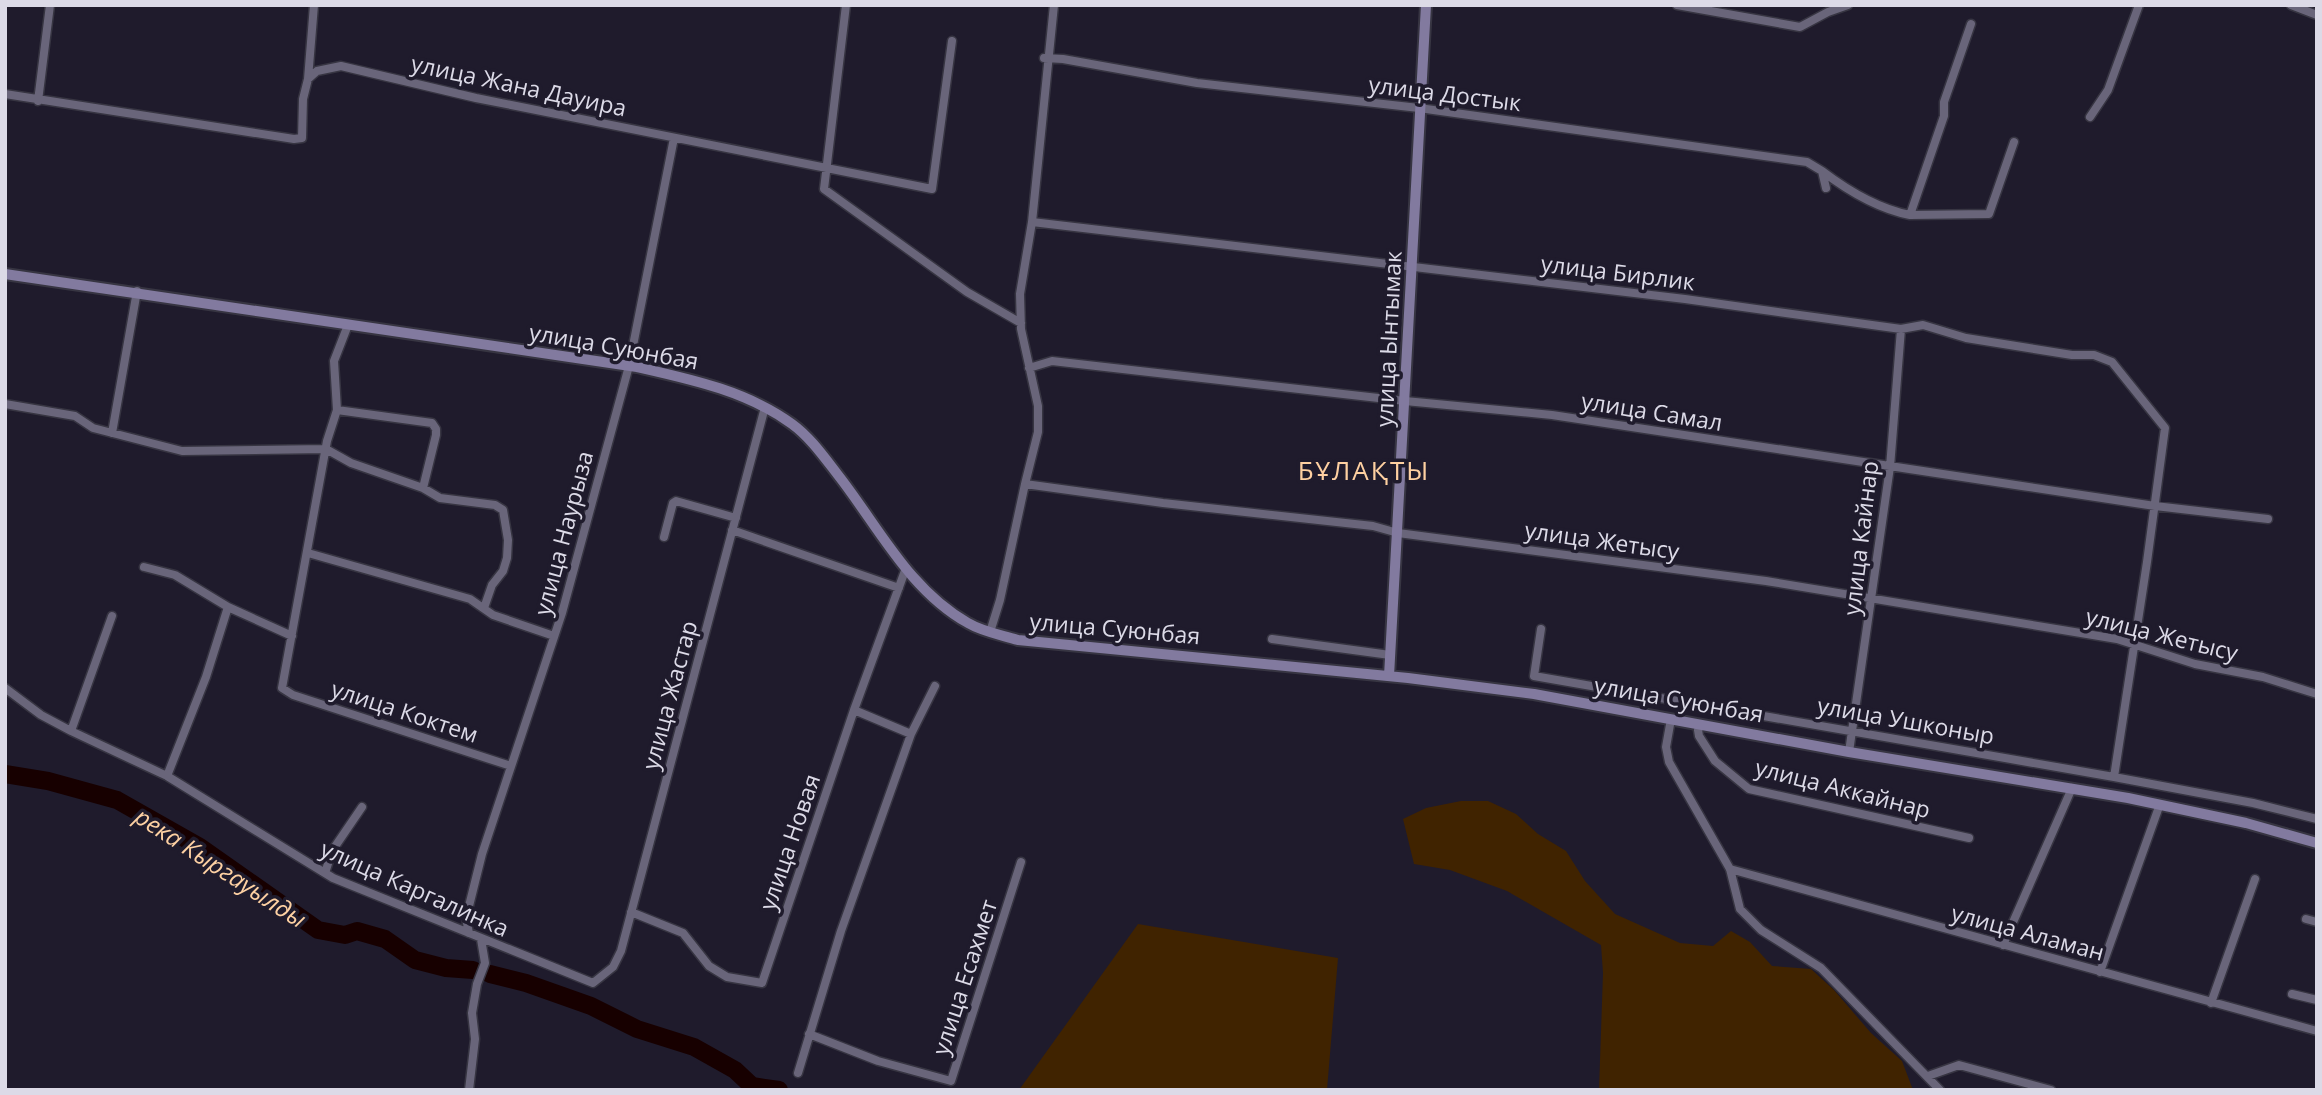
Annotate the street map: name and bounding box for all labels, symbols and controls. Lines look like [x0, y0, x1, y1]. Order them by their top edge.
street label: улица Жана Дауира [408, 47, 630, 123]
street label: улица Достык [1367, 68, 1523, 118]
street label: улица Бирлик [1539, 247, 1697, 297]
street label: улица Ынтымак [1367, 250, 1409, 428]
street label: улица Суюнбая [527, 315, 701, 377]
street label: улица Самал [1579, 384, 1725, 438]
street label: улица Наурыза [526, 447, 600, 619]
district label: БҰЛАҚТЫ [1298, 452, 1430, 488]
street label: улица Кайнар [1835, 459, 1885, 617]
street label: улица Жетысу [1523, 513, 1682, 567]
street label: улица Жетысу [2083, 600, 2242, 668]
street label: улица Суюнбая [1028, 605, 1202, 651]
street label: улица Жастар [634, 617, 704, 773]
street label: улица Суюнбая [1592, 668, 1766, 730]
street label: улица Коктем [327, 672, 483, 750]
street label: улица Ушконыр [1815, 689, 1997, 751]
street label: улица Аккайнар [1752, 751, 1934, 825]
street label: улица Новая [751, 770, 827, 914]
water label: река Кыргауылды [128, 799, 313, 935]
street label: улица Каргалинка [316, 832, 514, 944]
street label: улица Есахмет [924, 895, 1004, 1059]
street label: улица Аламан [1948, 896, 2108, 968]

